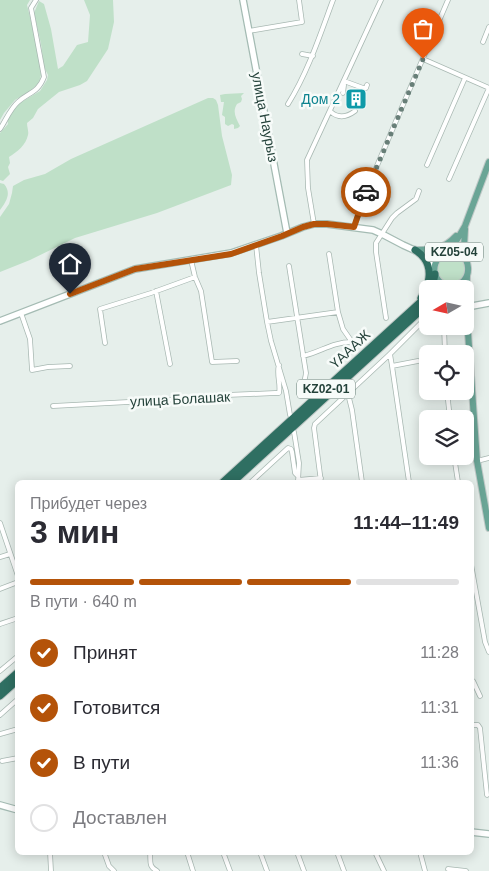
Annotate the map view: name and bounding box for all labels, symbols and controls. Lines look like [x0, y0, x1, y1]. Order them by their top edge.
pin [402, 8, 444, 59]
icon: bag [409, 15, 437, 43]
street label: улица Наурыз [248, 71, 282, 163]
building icon: Дом 2 [344, 87, 368, 111]
place label: Дом 2 [301, 91, 340, 107]
courier [341, 167, 391, 217]
icon: car [352, 178, 380, 206]
road number: KZ05-04 [425, 242, 483, 262]
pin [49, 243, 91, 294]
icon: home [56, 250, 84, 278]
north arrow [419, 280, 474, 335]
map controls [419, 280, 474, 465]
street label: ҮАААЖ [327, 326, 373, 371]
button: locate [419, 345, 474, 400]
road number: KZ02-01 [297, 379, 355, 398]
street label: улица Болашак [130, 388, 231, 410]
button: layers [419, 410, 474, 465]
text: Прибудет через [30, 495, 147, 512]
text: 11:44–11:49 [353, 512, 459, 533]
text: 3 мин [30, 514, 119, 550]
text: В пути · 640 m [30, 593, 137, 610]
icon: check [30, 639, 58, 667]
text: Принят [73, 642, 137, 663]
text: 11:28 [420, 644, 459, 661]
icon: check [30, 694, 58, 722]
text: Готовится [73, 697, 160, 718]
text: 11:31 [420, 699, 459, 716]
icon: check [30, 749, 58, 777]
text: В пути [73, 752, 130, 773]
text: 11:36 [420, 754, 459, 771]
text: Доставлен [73, 807, 167, 828]

